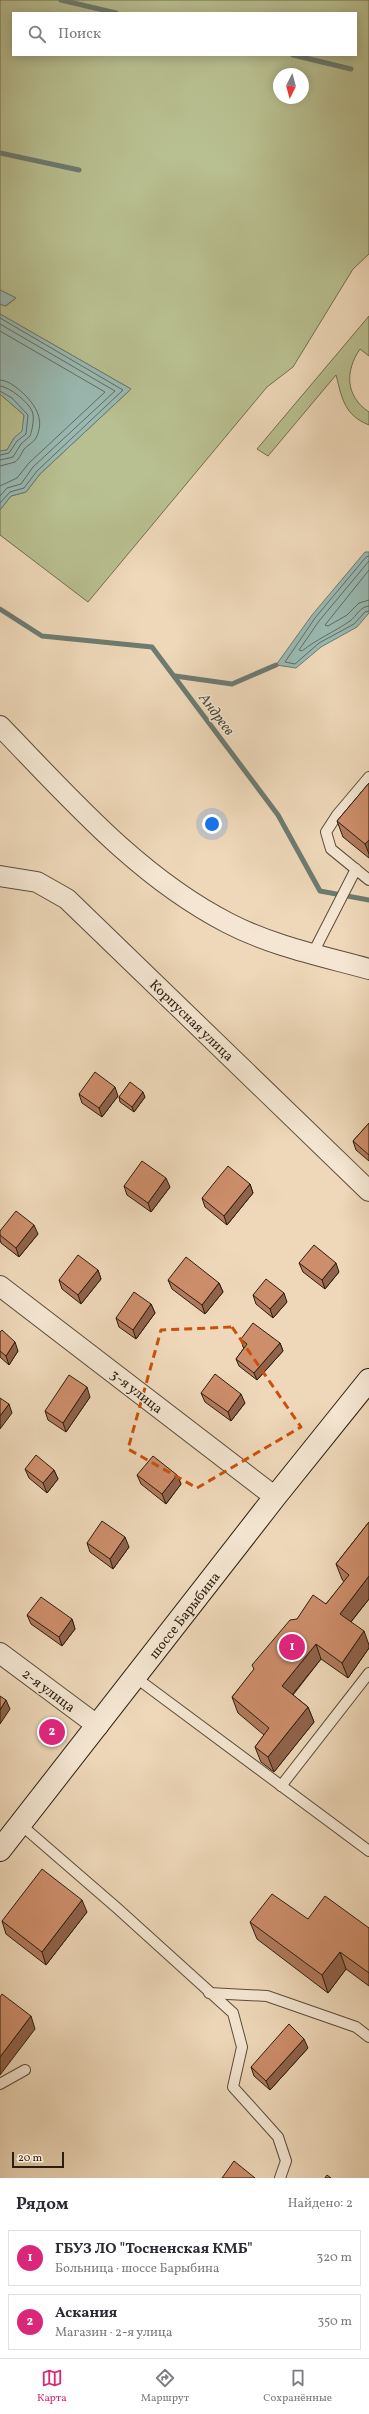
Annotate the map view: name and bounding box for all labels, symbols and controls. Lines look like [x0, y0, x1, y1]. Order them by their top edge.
search box [12, 12, 357, 56]
icon: search [26, 23, 48, 45]
text: Поиск [58, 24, 101, 45]
north arrow [273, 68, 309, 104]
water label: Андреев [192, 688, 239, 741]
your location [202, 814, 222, 834]
street label: Корпусная улица [145, 976, 237, 1066]
street label: 3-я улица [106, 1366, 166, 1419]
street label: шоссе Барыбина [145, 1568, 225, 1663]
pin: 1 [279, 1632, 305, 1662]
street label: 2-я улица [18, 1665, 79, 1717]
pin: 2 [39, 1717, 65, 1747]
scale bar [12, 2150, 64, 2169]
text: 20 m [18, 2151, 42, 2166]
text: Рядом [16, 2193, 69, 2216]
text: Найдено: 2 [288, 2195, 353, 2213]
text: ГБУЗ ЛО "Тосненская КМБ" [55, 2239, 253, 2260]
text: 1 [27, 2249, 33, 2267]
text: 320 m [317, 2249, 352, 2267]
text: Больница · шоссе Барыбина [55, 2260, 219, 2278]
text: Аскания [55, 2303, 117, 2324]
text: 2 [27, 2313, 33, 2331]
text: 350 m [317, 2313, 352, 2331]
text: Магазин · 2-я улица [55, 2324, 173, 2342]
tab: Карта [37, 2367, 67, 2406]
tab: Маршрут [141, 2367, 189, 2406]
tab: Сохранённые [263, 2367, 332, 2406]

